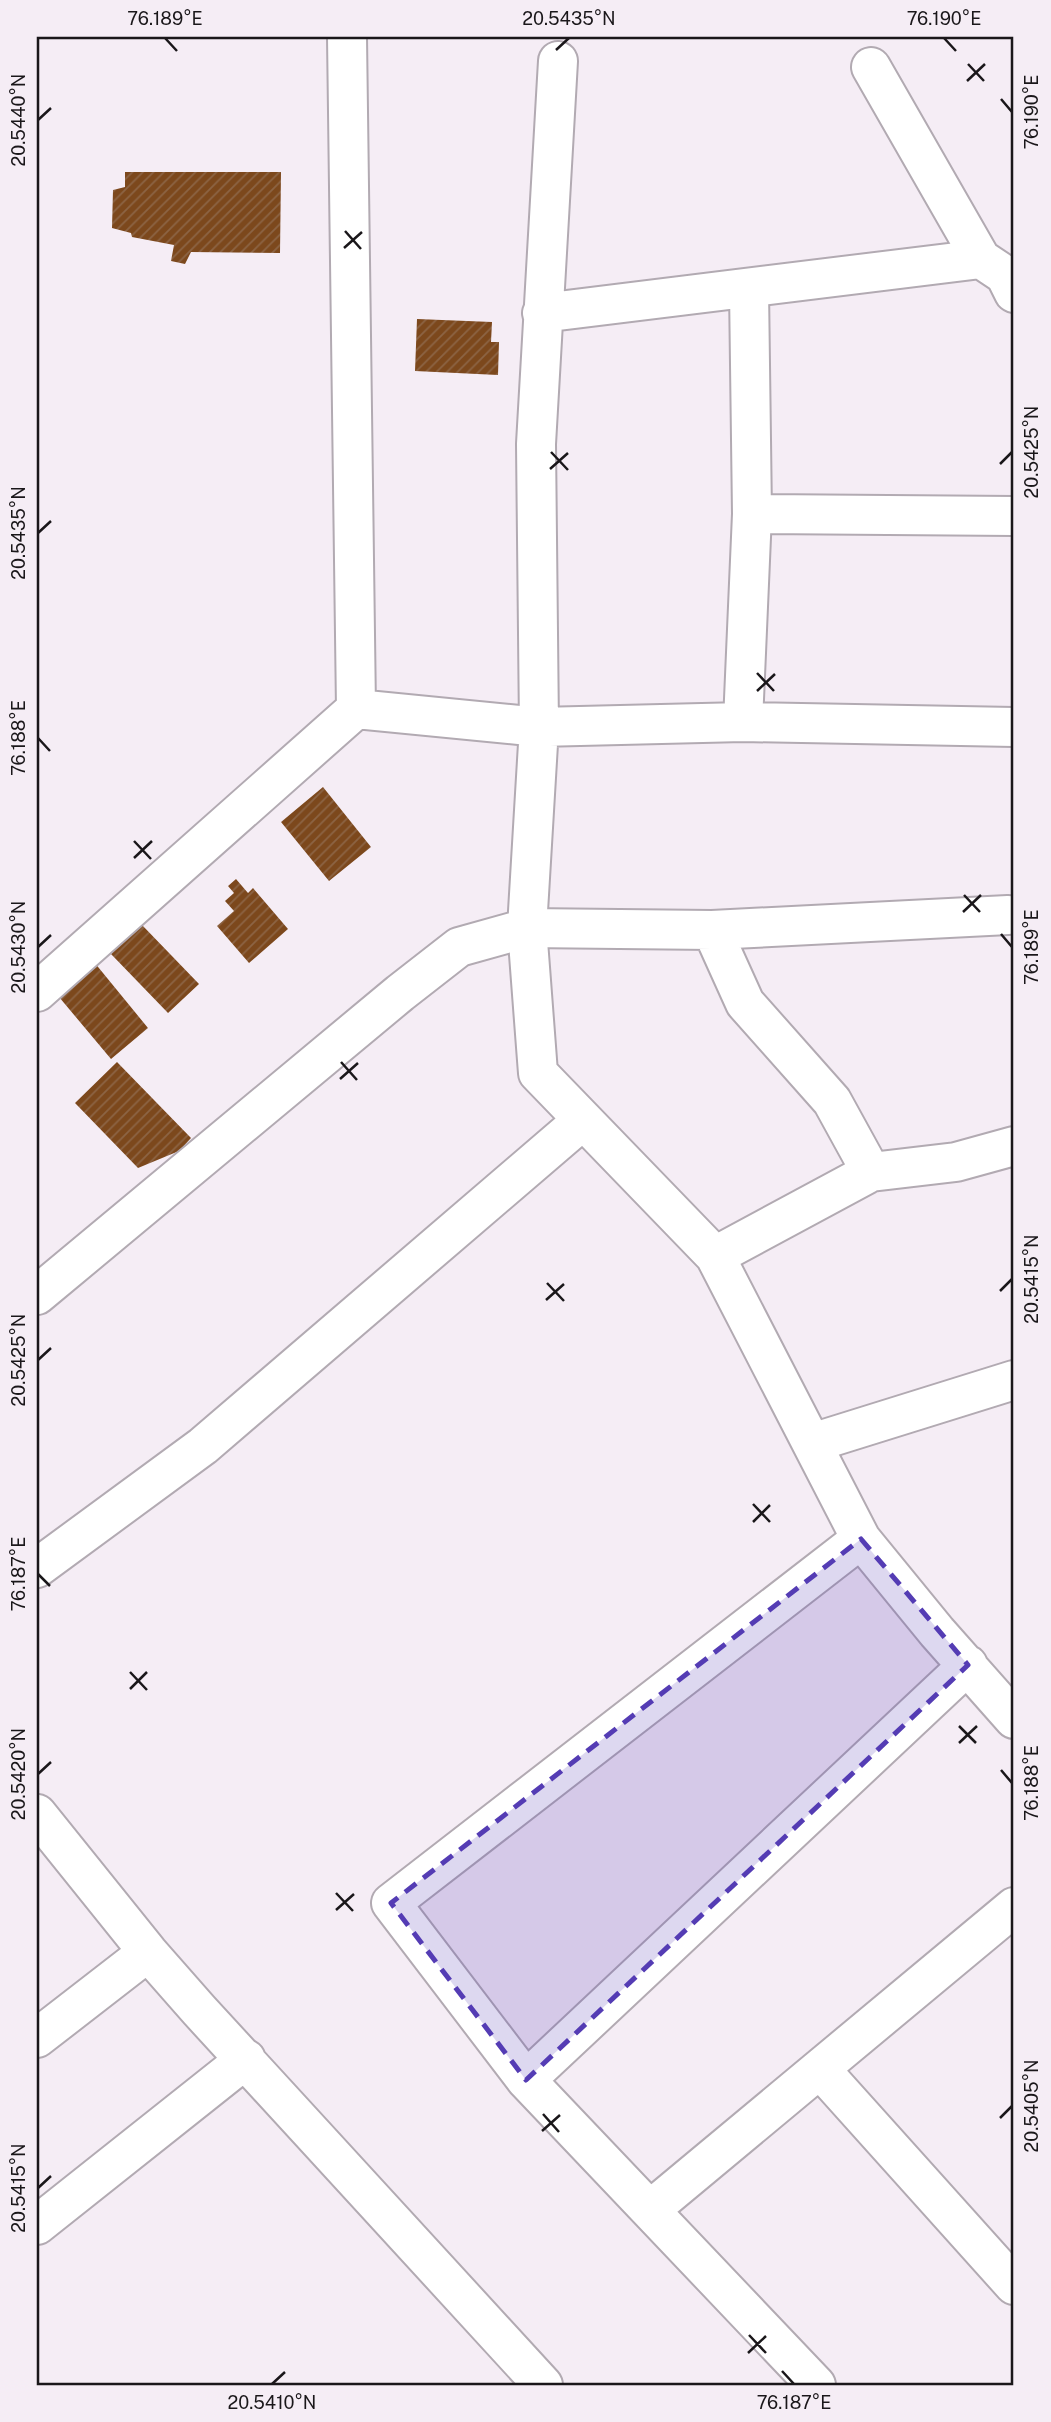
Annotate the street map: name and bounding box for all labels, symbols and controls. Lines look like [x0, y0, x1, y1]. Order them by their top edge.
text: 76.189°E [127, 8, 203, 29]
text: 20.5435°N [522, 8, 616, 29]
text: 76.190°E [907, 8, 981, 29]
text: 20.5440°N [8, 74, 29, 166]
text: 76.190°E [1021, 75, 1042, 149]
text: 20.5425°N [1021, 406, 1042, 498]
text: 20.5435°N [8, 486, 29, 580]
text: 76.188°E [8, 700, 29, 776]
text: 20.5430°N [8, 901, 29, 993]
text: 76.189°E [1021, 909, 1042, 985]
text: 20.5415°N [1021, 1234, 1042, 1324]
text: 20.5425°N [8, 1314, 29, 1406]
text: 76.187°E [8, 1537, 29, 1611]
text: 20.5420°N [8, 1728, 29, 1820]
text: 76.188°E [1021, 1745, 1042, 1821]
text: 20.5405°N [1021, 2059, 1042, 2153]
text: 20.5415°N [8, 2143, 29, 2233]
text: 20.5410°N [228, 2392, 316, 2413]
text: 76.187°E [757, 2392, 831, 2413]

